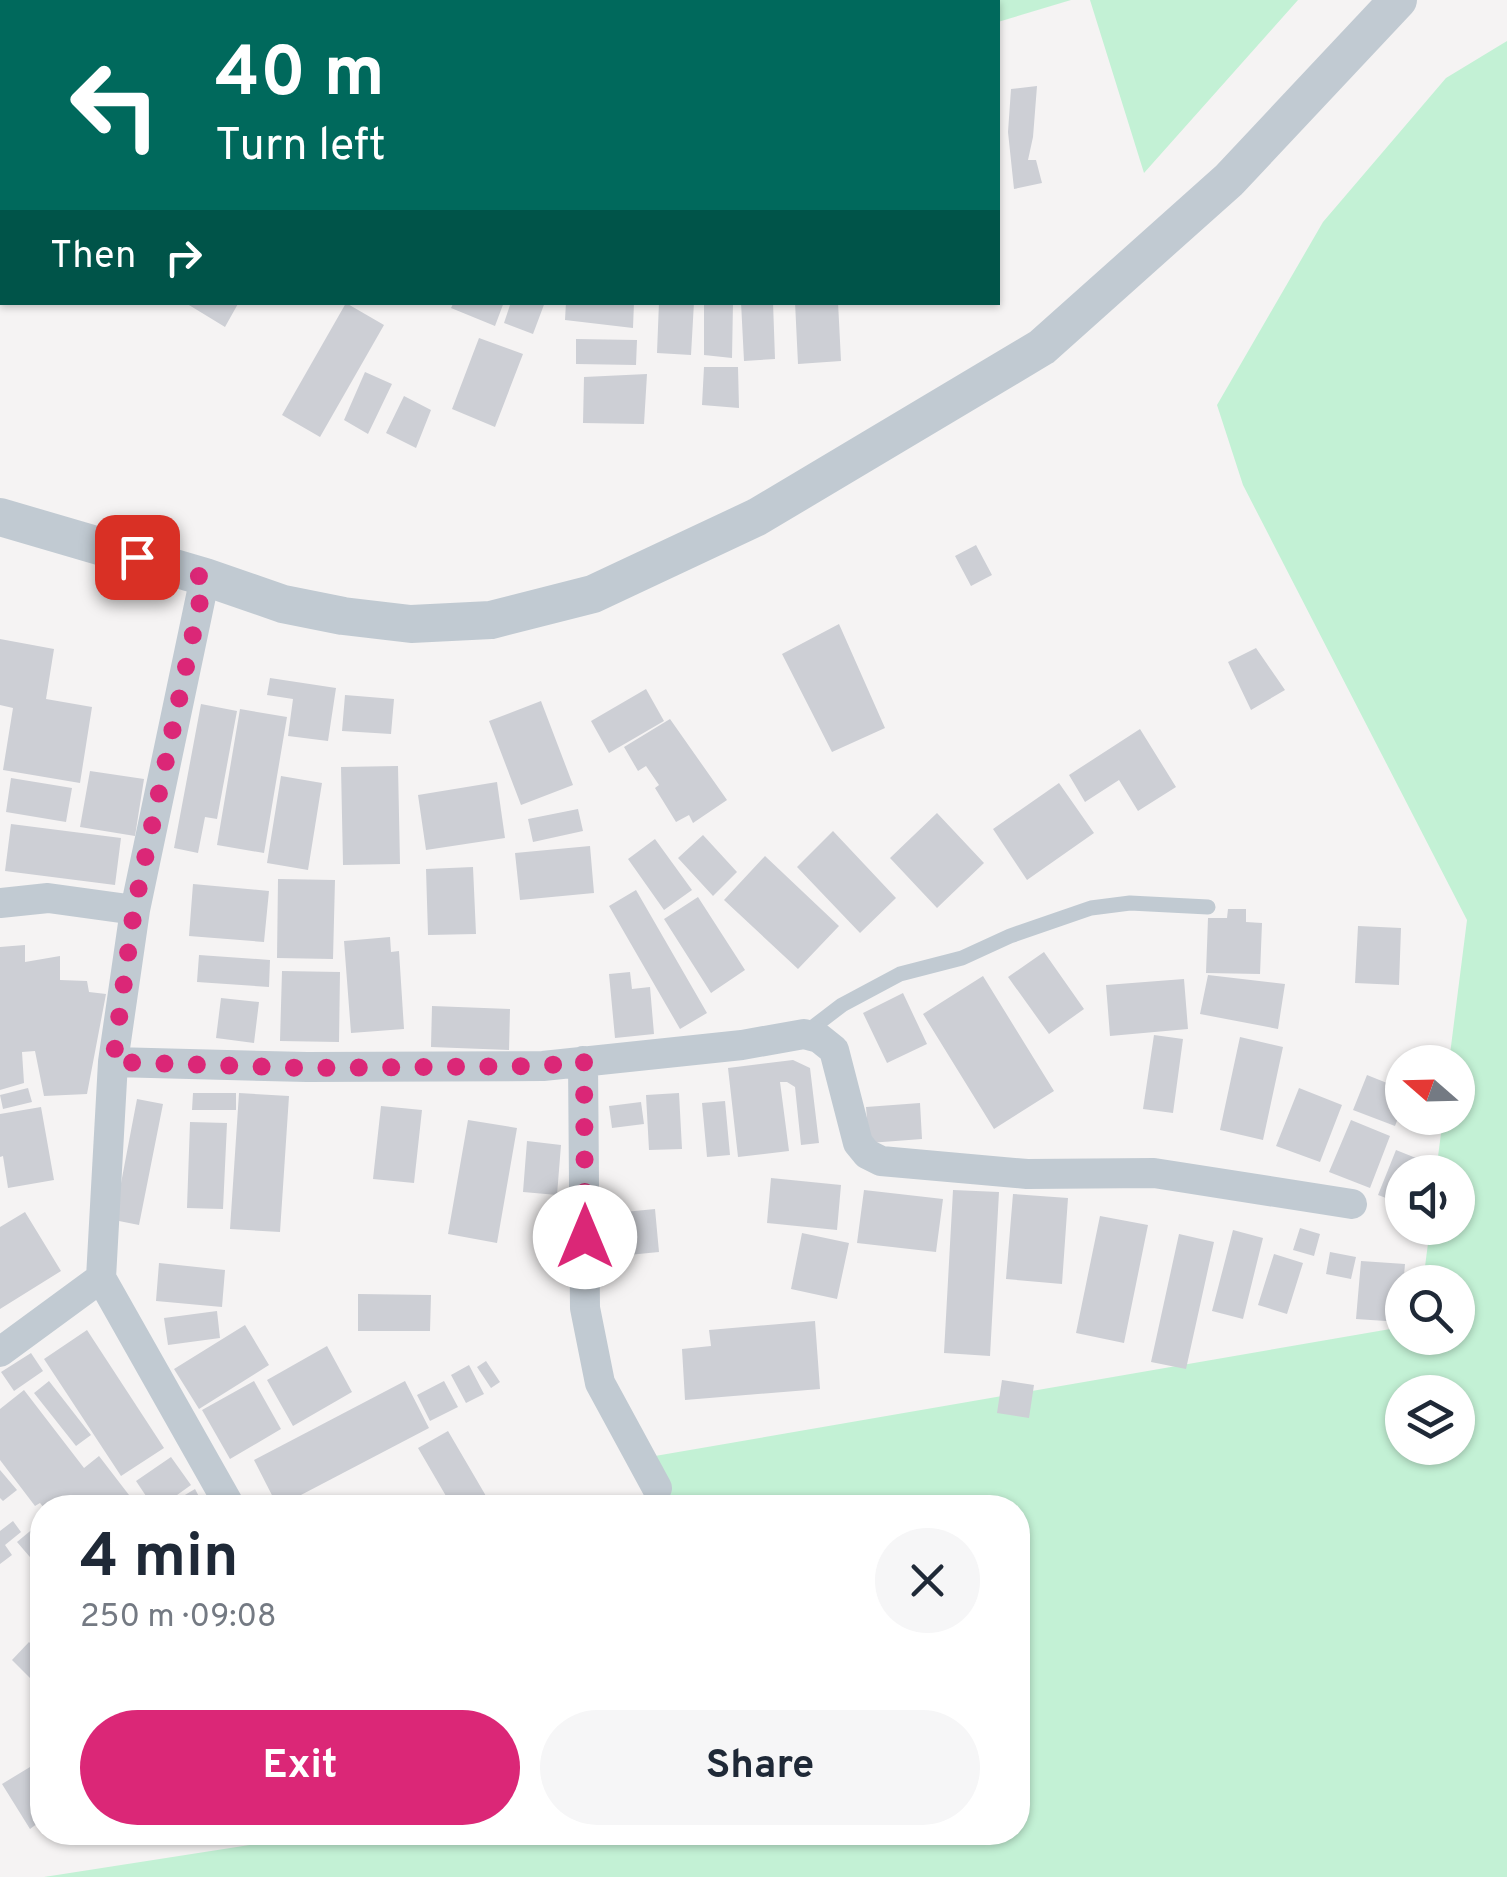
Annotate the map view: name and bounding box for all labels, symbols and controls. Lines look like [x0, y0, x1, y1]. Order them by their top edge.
text: 40 m [215, 32, 385, 121]
icon: left [50, 40, 180, 170]
text: Turn left [215, 119, 386, 176]
icon: right [156, 230, 211, 285]
text: Then [50, 233, 136, 282]
pin [95, 515, 180, 600]
icon: arrive [110, 530, 165, 585]
north arrow [1385, 1045, 1475, 1135]
map controls [1385, 1045, 1475, 1465]
button: sound [1385, 1155, 1475, 1245]
position arrow [533, 1185, 637, 1289]
button: search [1385, 1265, 1475, 1355]
button: layers [1385, 1375, 1475, 1465]
text: 4 min [80, 1522, 239, 1598]
button: close [875, 1528, 980, 1633]
text: 250 m · 09:08 [80, 1598, 277, 1638]
button: Exit [80, 1710, 520, 1825]
button: Share [540, 1710, 980, 1825]

